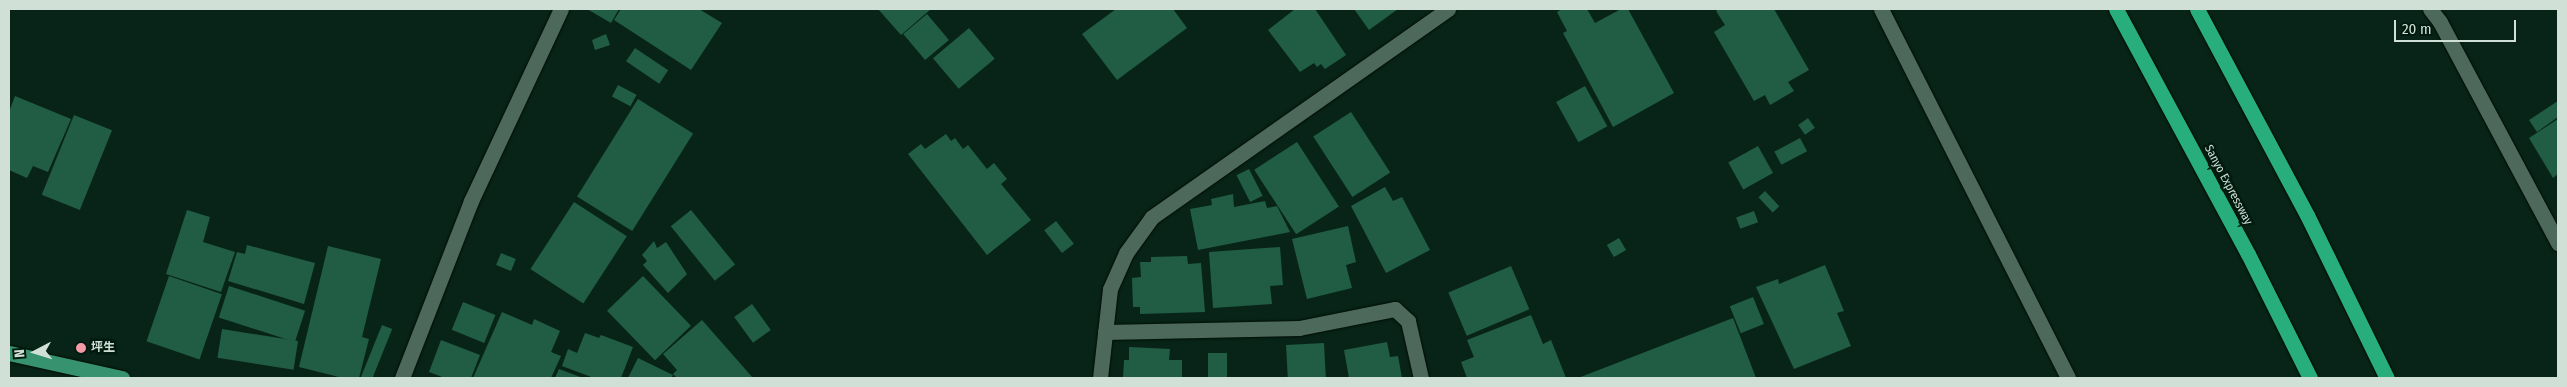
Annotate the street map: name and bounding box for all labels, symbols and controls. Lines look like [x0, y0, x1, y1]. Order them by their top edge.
scale bar [2397, 10, 2520, 42]
text: 20 m [2402, 20, 2432, 38]
street label: Sanyo Expressway [2201, 143, 2255, 227]
north arrow [10, 327, 60, 377]
place label: 坪生 [91, 341, 115, 355]
marker: 坪生 [75, 342, 87, 354]
text: N [11, 348, 28, 358]

